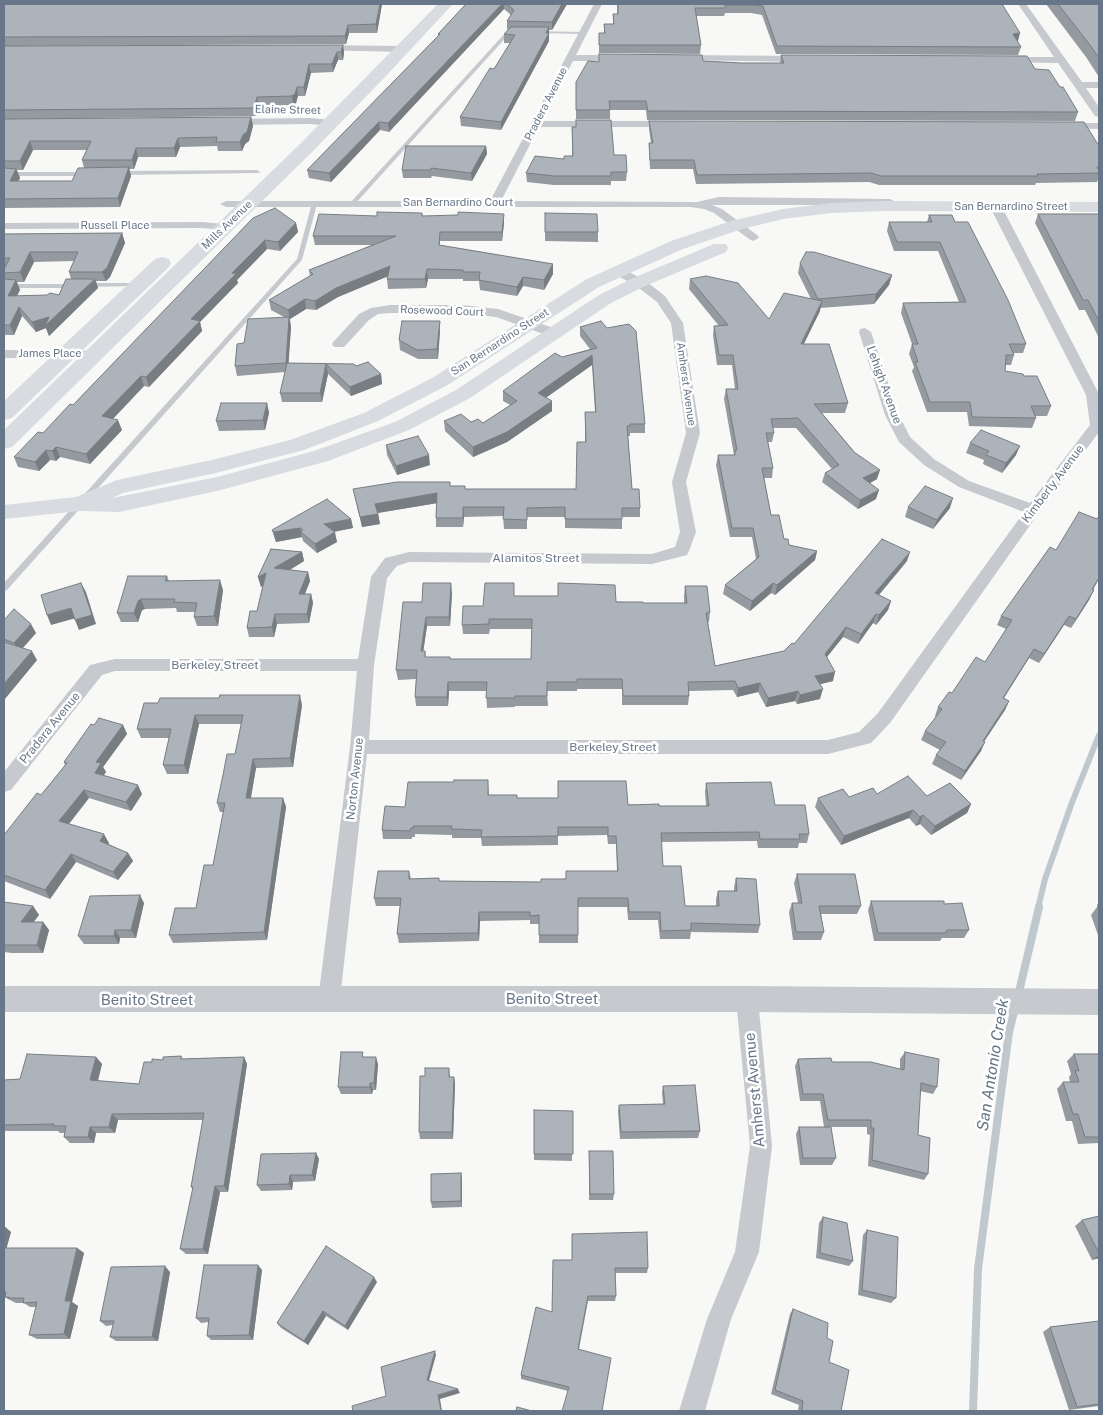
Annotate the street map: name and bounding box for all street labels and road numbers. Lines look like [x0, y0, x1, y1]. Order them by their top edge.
street label: Pradera Avenue [522, 65, 570, 143]
street label: Elaine Street [255, 103, 321, 117]
street label: San Bernardino Court [403, 196, 513, 210]
street label: Mills Avenue [199, 198, 255, 252]
street label: San Bernardino Street [954, 200, 1068, 214]
street label: Russell Place [81, 219, 149, 233]
street label: Rosewood Court [400, 303, 484, 319]
street label: San Bernardino Street [449, 305, 551, 379]
street label: Amherst Avenue [674, 341, 698, 427]
street label: Lehigh Avenue [863, 344, 905, 426]
street label: James Place [19, 347, 81, 361]
street label: Kimberly Avenue [1019, 442, 1087, 526]
street label: Alamitos Street [492, 551, 580, 565]
street label: Berkeley Street [171, 658, 259, 672]
street label: Pradera Avenue [17, 689, 83, 767]
street label: Norton Avenue [344, 737, 366, 821]
street label: Berkeley Street [569, 740, 657, 754]
street label: Benito Street [506, 990, 598, 1008]
street label: Benito Street [101, 991, 193, 1009]
street label: Amherst Avenue [741, 1032, 769, 1148]

